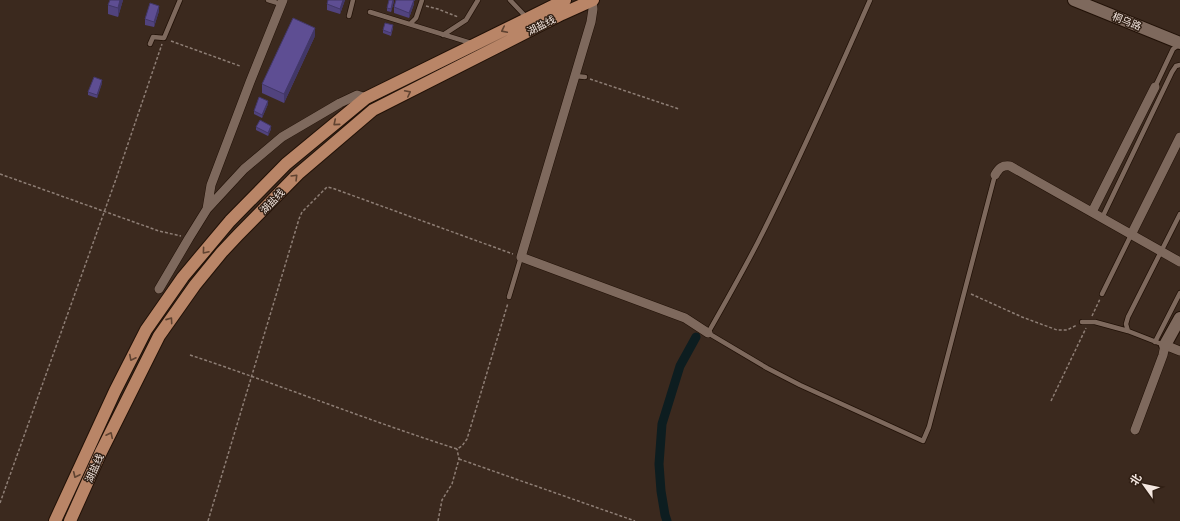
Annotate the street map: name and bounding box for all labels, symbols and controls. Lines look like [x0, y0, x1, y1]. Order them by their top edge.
street label: 桐乌路 [1110, 9, 1144, 33]
street label: 湖盐线 [524, 12, 558, 38]
one-way arrow [501, 25, 509, 32]
one-way arrow [403, 90, 411, 98]
one-way arrow [334, 118, 341, 125]
one-way arrow [290, 174, 298, 182]
street label: 湖盐线 [257, 185, 287, 217]
one-way arrow [202, 246, 209, 253]
one-way arrow [165, 317, 173, 324]
one-way arrow [129, 353, 137, 361]
one-way arrow [105, 431, 113, 439]
street label: 湖盐线 [82, 451, 106, 485]
north arrow [1124, 465, 1164, 505]
one-way arrow [73, 471, 81, 478]
text: 北 [1126, 471, 1144, 488]

